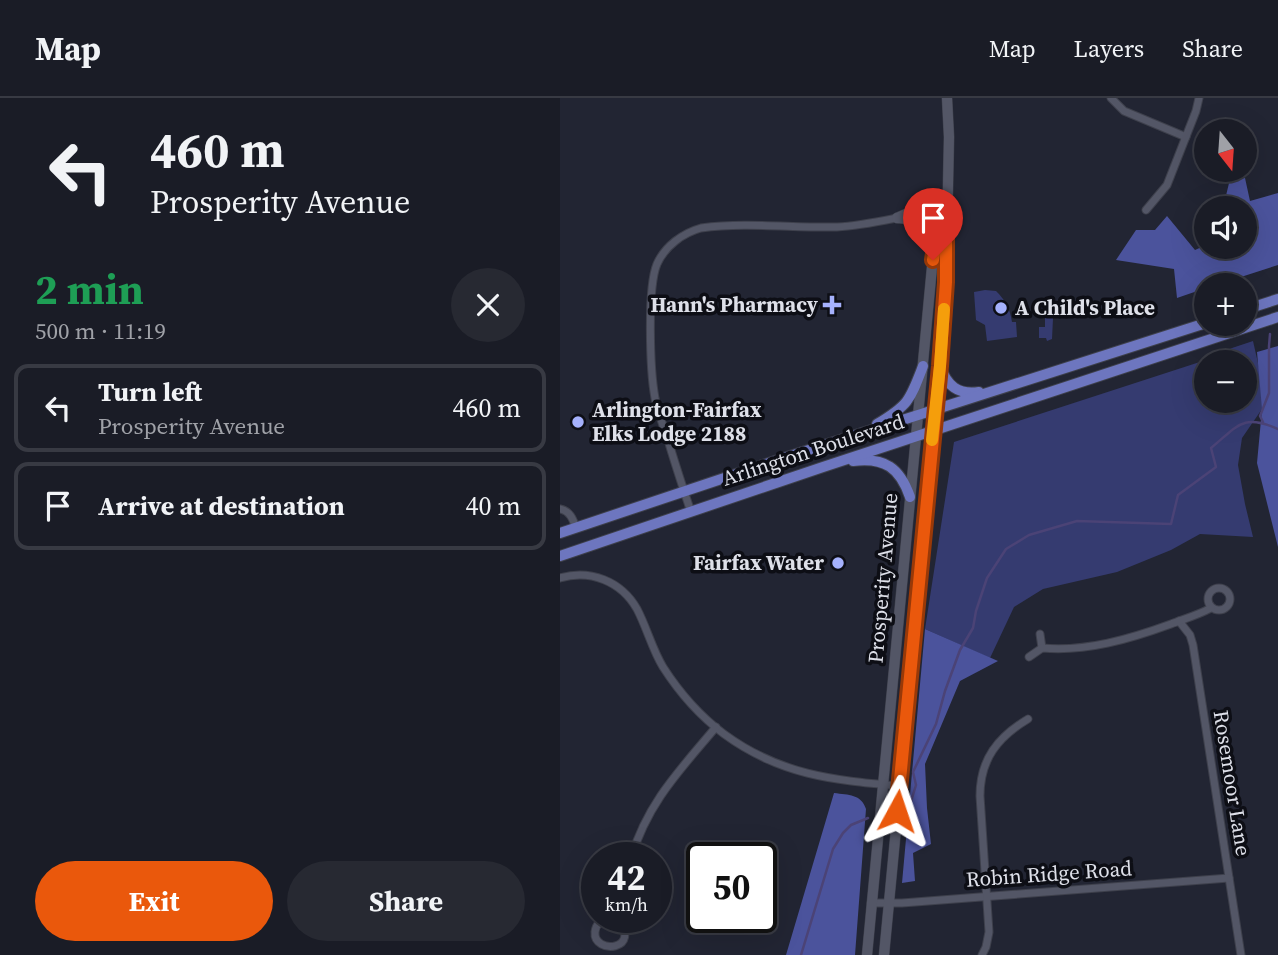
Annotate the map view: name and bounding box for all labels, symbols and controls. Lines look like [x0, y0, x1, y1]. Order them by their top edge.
text: Map [35, 26, 101, 71]
text: Map [989, 32, 1036, 65]
text: Layers [1074, 32, 1144, 65]
text: Share [1182, 32, 1243, 65]
text: 460 m [150, 116, 285, 183]
north arrow [1194, 119, 1256, 182]
map controls [1194, 119, 1257, 413]
icon: left [35, 126, 126, 217]
text: Prosperity Avenue [150, 180, 410, 224]
pin [903, 188, 963, 260]
button: sound [1194, 196, 1257, 259]
icon: arrive [914, 199, 952, 237]
text: 2 min [35, 260, 144, 318]
button: close [451, 268, 525, 342]
button: + [1194, 273, 1257, 336]
place label: Hann's Pharmacy [650, 290, 819, 319]
place label: A Child's Place [1015, 293, 1155, 322]
marker: Hann's Pharmacy [824, 297, 840, 313]
marker: A Child's Place [993, 300, 1009, 316]
text: 500 m · 11:19 [35, 315, 166, 347]
button: − [1194, 350, 1257, 413]
text: Turn left [98, 374, 202, 410]
icon: left [39, 389, 77, 427]
text: 460 m [453, 390, 521, 426]
place label: Arlington-Fairfax Elks Lodge 2188 [592, 395, 762, 448]
street label: Arlington Boulevard [718, 406, 908, 493]
text: Prosperity Avenue [98, 410, 285, 442]
marker: Arlington-Fairfax Elks Lodge 2188 [570, 414, 586, 430]
icon: arrive [39, 487, 77, 525]
text: Arrive at destination [98, 488, 345, 524]
text: 40 m [466, 488, 521, 524]
street label: Prosperity Avenue [861, 492, 904, 664]
place label: Fairfax Water [693, 548, 824, 577]
marker: Fairfax Water [830, 555, 846, 571]
street label: Rosemoor Lane [1207, 708, 1258, 858]
position arrow [860, 774, 934, 848]
speed limit sign: 50 [686, 842, 777, 933]
street label: Robin Ridge Road [965, 853, 1133, 894]
text: 42 [608, 854, 645, 902]
button: Exit [35, 861, 273, 941]
button: Share [287, 861, 525, 941]
text: km/h [605, 892, 648, 917]

